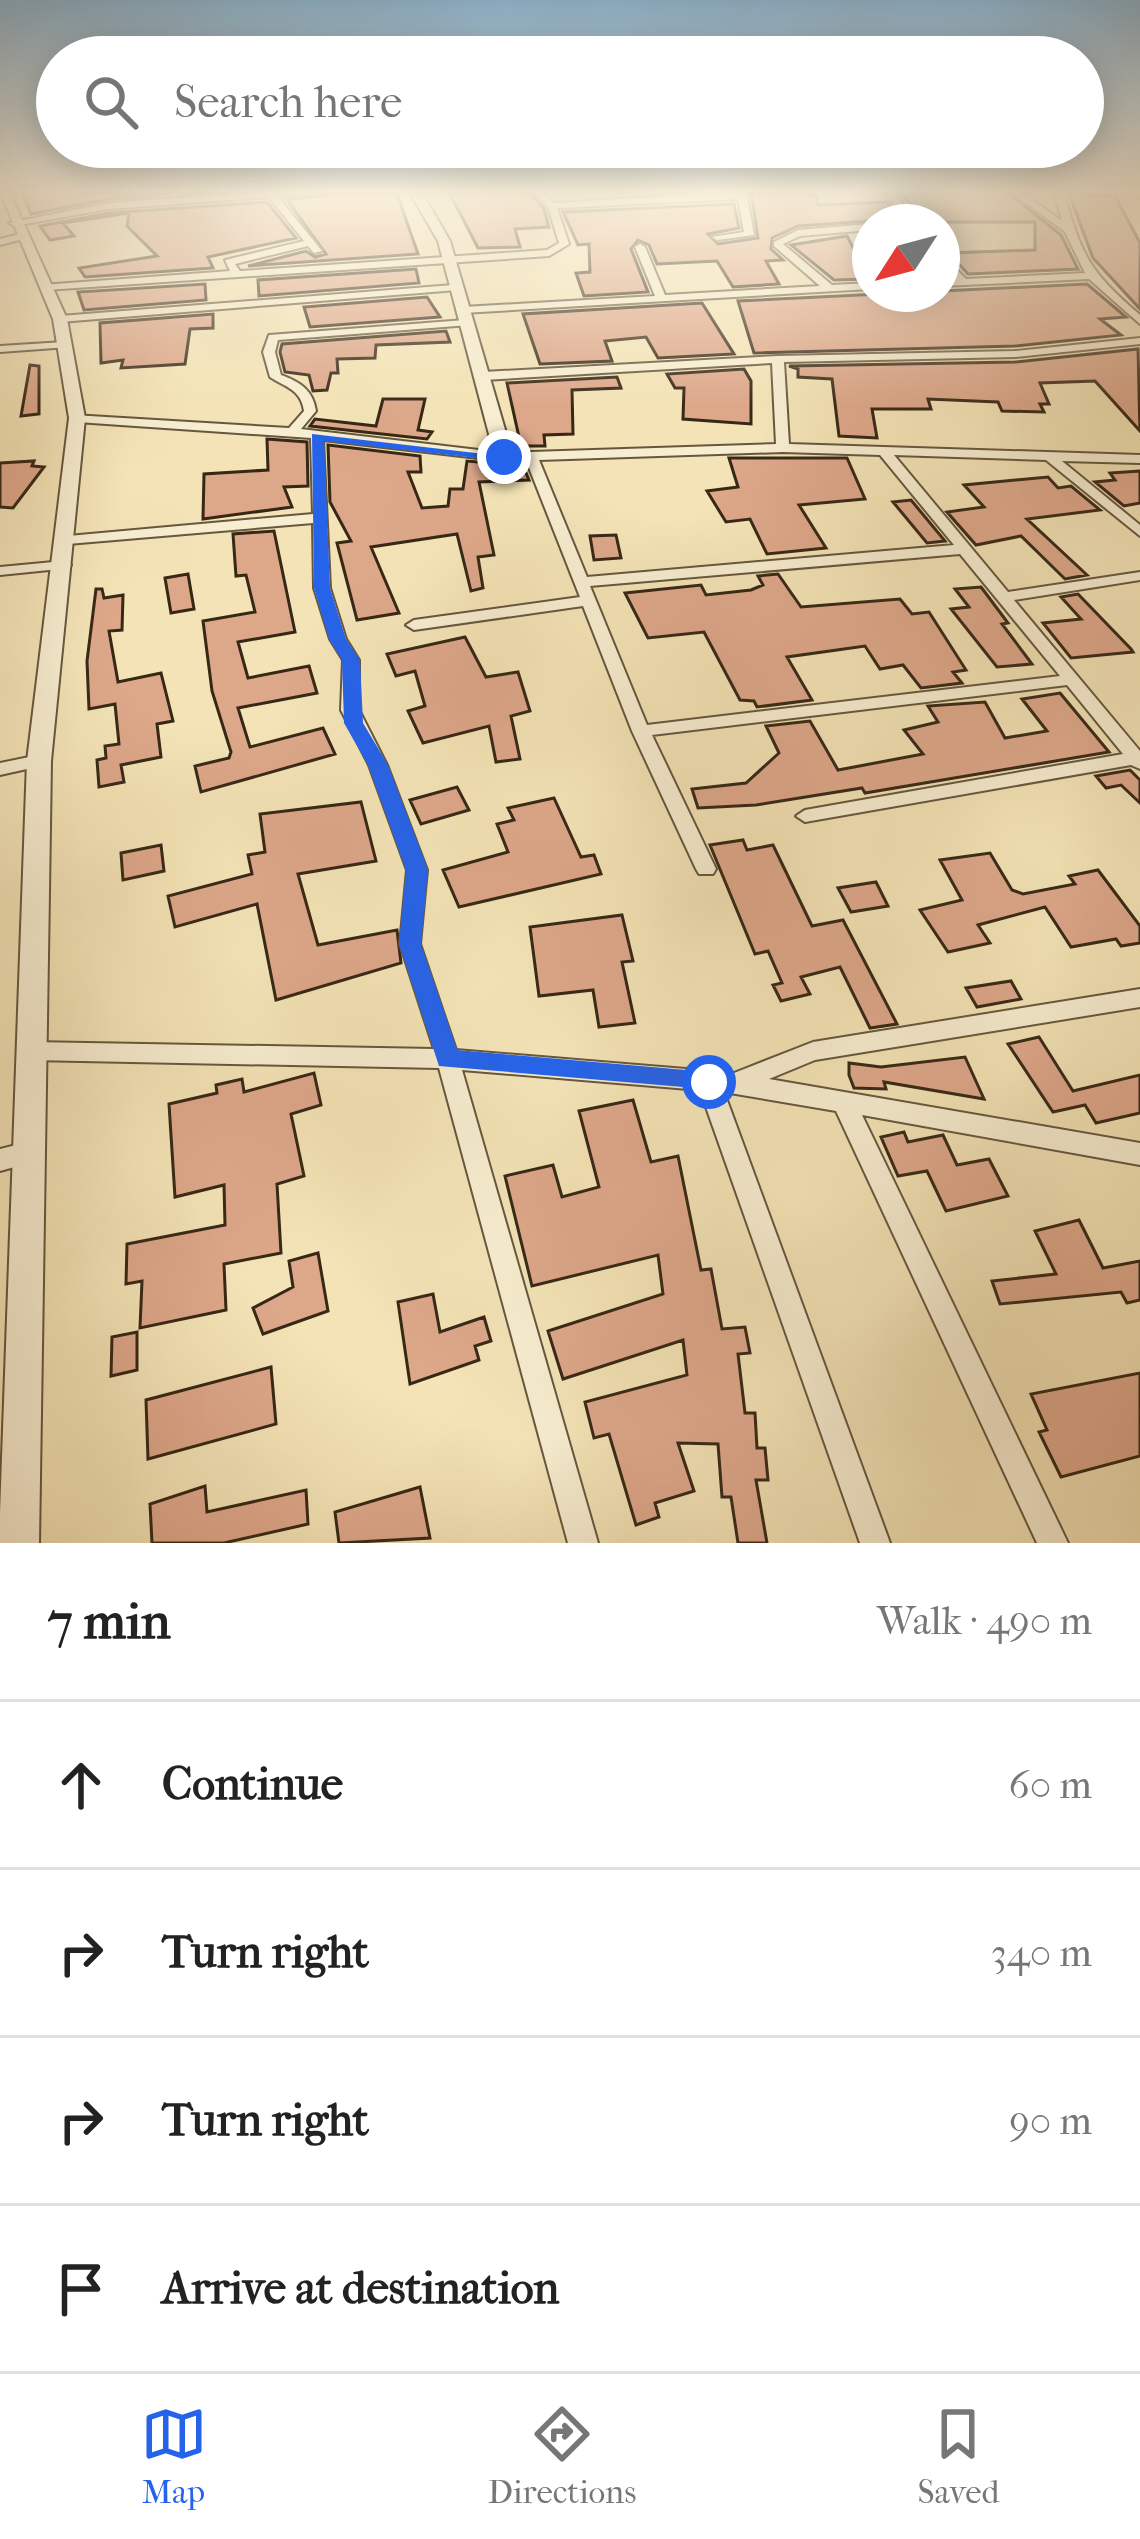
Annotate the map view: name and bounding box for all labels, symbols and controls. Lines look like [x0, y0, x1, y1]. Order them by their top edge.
search box [36, 36, 1104, 168]
icon: search [78, 69, 144, 135]
text: Search here [174, 76, 402, 129]
north arrow [852, 204, 960, 312]
route end [477, 430, 531, 484]
route start [682, 1055, 736, 1109]
text: 7 min [48, 1591, 171, 1651]
text: Walk · 490 m [877, 1598, 1092, 1644]
icon: ahead [48, 1752, 114, 1818]
text: Continue [162, 1758, 343, 1811]
text: 60 m [1009, 1762, 1092, 1808]
icon: right [48, 1920, 114, 1986]
text: Turn right [162, 1926, 369, 1979]
text: 340 m [991, 1930, 1092, 1976]
icon: right [48, 2088, 114, 2154]
text: Turn right [162, 2094, 369, 2147]
text: 90 m [1009, 2098, 1092, 2144]
icon: arrive [48, 2256, 114, 2322]
text: Arrive at destination [162, 2262, 559, 2315]
tab: Map [141, 2401, 207, 2512]
tab: Directions [488, 2401, 636, 2512]
tab: Saved [918, 2401, 999, 2512]

